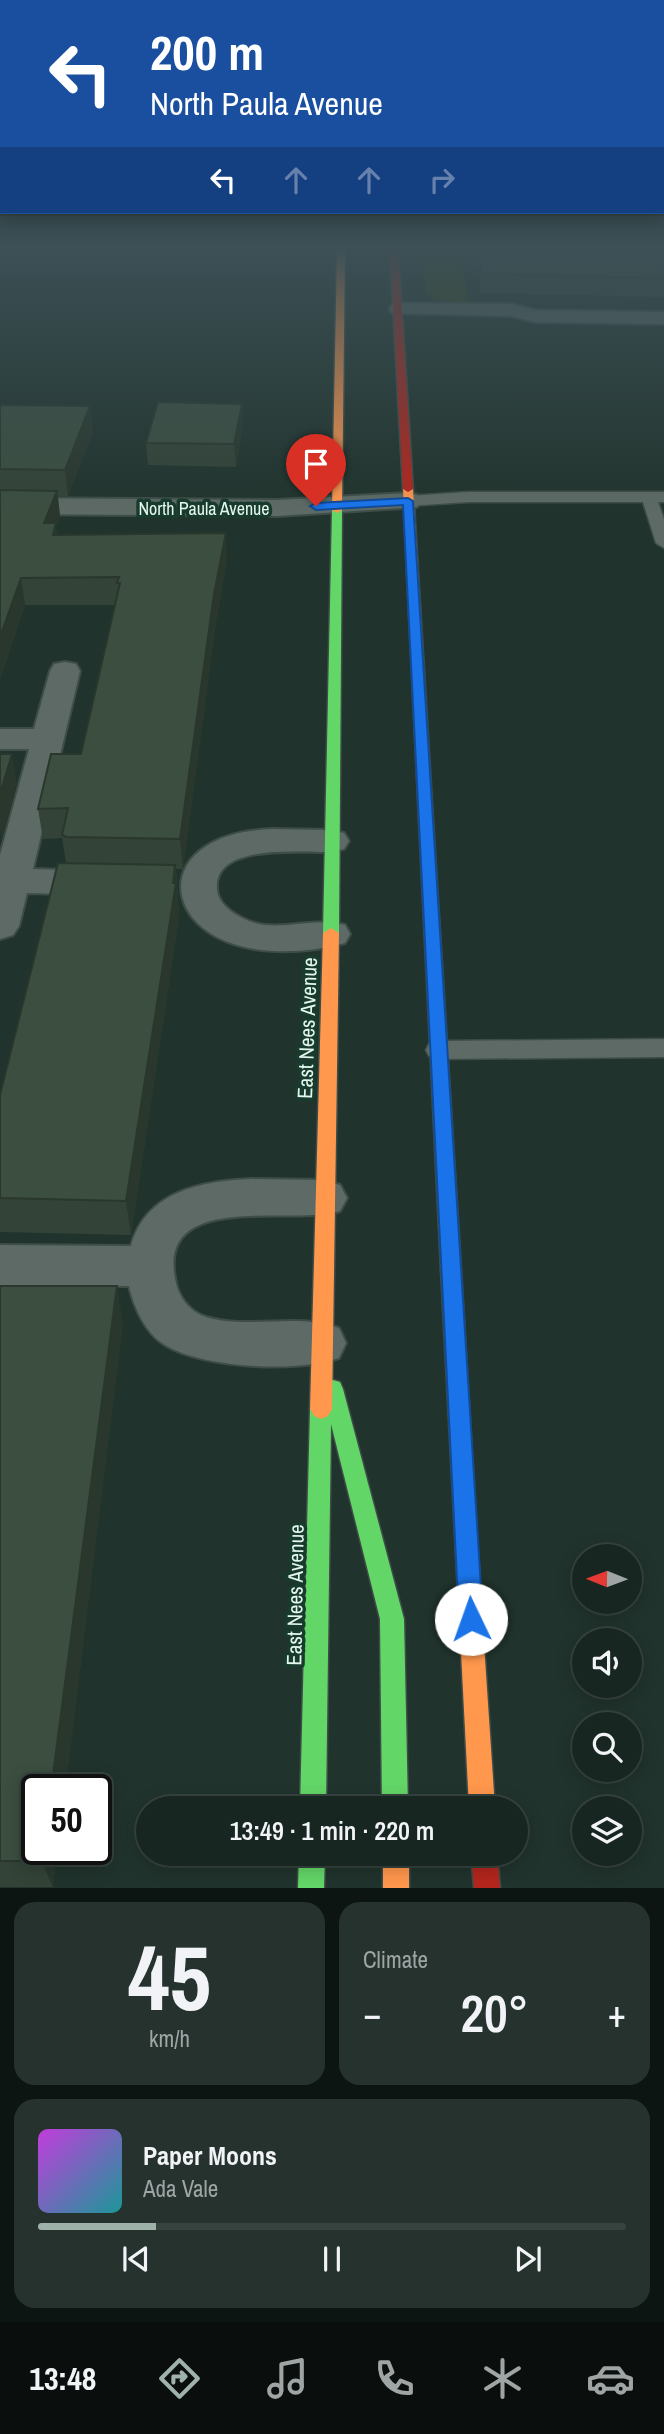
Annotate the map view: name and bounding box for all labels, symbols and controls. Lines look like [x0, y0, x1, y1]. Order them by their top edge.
text: 200 m [150, 19, 264, 85]
icon: left [35, 28, 126, 119]
text: North Paula Avenue [150, 82, 383, 125]
icon: left [204, 161, 242, 199]
icon: ahead [277, 161, 315, 199]
icon: ahead [350, 161, 388, 199]
icon: right [423, 161, 461, 199]
pin [286, 434, 346, 506]
icon: arrive [297, 445, 335, 483]
street label: North Paula Avenue [138, 496, 270, 521]
street label: East Nees Avenue [290, 957, 324, 1099]
street label: East Nees Avenue [279, 1524, 311, 1666]
north arrow [572, 1544, 642, 1614]
map controls [572, 1544, 642, 1866]
position arrow [434, 1582, 508, 1656]
button: sound [572, 1628, 642, 1698]
button: search [572, 1712, 642, 1782]
speed limit sign: 50 [21, 1774, 112, 1865]
button: layers [572, 1796, 642, 1866]
text: 13:49 · 1 min · 220 m [230, 1813, 434, 1848]
text: 45 [128, 1916, 211, 2038]
text: Climate [363, 1944, 428, 1975]
text: 20° [460, 1978, 529, 2048]
text: − [363, 1988, 381, 2039]
text: + [608, 1988, 626, 2039]
text: km/h [149, 2023, 190, 2054]
text: Paper Moons [143, 2138, 277, 2173]
text: Ada Vale [143, 2173, 218, 2204]
icon: previous [117, 2240, 155, 2278]
icon: pause [313, 2240, 351, 2278]
icon: next [509, 2240, 547, 2278]
icon: directions [155, 2354, 204, 2403]
icon: music [263, 2354, 312, 2403]
icon: phone [370, 2354, 419, 2403]
icon: climate [478, 2354, 527, 2403]
icon: car [586, 2354, 635, 2403]
text: 13:48 [29, 2357, 96, 2400]

